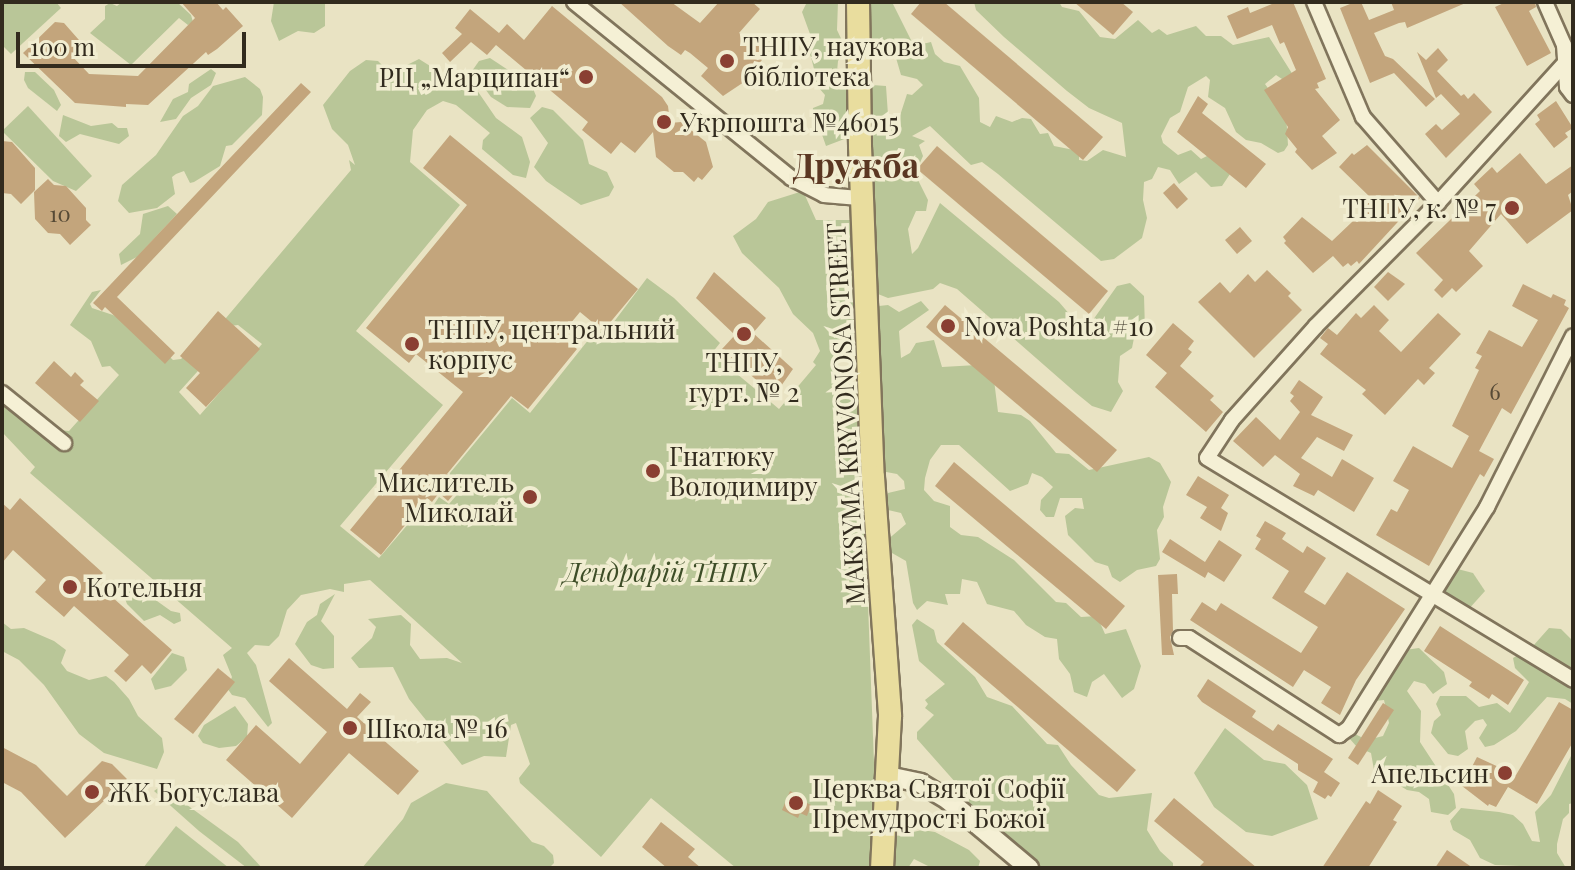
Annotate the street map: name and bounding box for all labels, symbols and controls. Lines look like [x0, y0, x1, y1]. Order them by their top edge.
scale bar [20, 16, 250, 66]
text: 100 m [30, 30, 95, 62]
place label: ТНПУ, наукова бібліотека [743, 30, 924, 92]
marker: ТНПУ, наукова бібліотека [718, 52, 736, 70]
place label: РЦ „Марципан“ [379, 61, 570, 93]
marker: РЦ „Марципан“ [577, 68, 595, 86]
place label: Укрпошта №46015 [680, 106, 899, 138]
marker: Укрпошта №46015 [655, 113, 673, 131]
district label: Дружба [793, 145, 919, 185]
place label: ТНПУ, к. № 7 [1342, 192, 1496, 224]
marker: ТНПУ, к. № 7 [1503, 199, 1521, 217]
house number: 10 [49, 201, 71, 227]
street label: MAKSYMA KRYVONOSA STREET [819, 222, 871, 606]
place label: Nova Poshta #10 [964, 310, 1154, 342]
place label: ТНПУ, центральний корпус [428, 313, 676, 374]
marker: Nova Poshta #10 [939, 317, 957, 335]
marker: ТНПУ, гурт. № 2 [735, 325, 753, 343]
marker: ТНПУ, центральний корпус [403, 335, 421, 353]
place label: ТНПУ, гурт. № 2 [688, 346, 800, 408]
house number: 6 [1489, 379, 1501, 405]
place label: Гнатюку Володимиру [669, 440, 818, 502]
marker: Гнатюку Володимиру [644, 462, 662, 480]
place label: Мислитель Миколай [377, 466, 514, 528]
marker: Мислитель Миколай [521, 488, 539, 506]
park label: Дендрарій ТНПУ [564, 556, 764, 588]
place label: Котельня [86, 571, 202, 603]
marker: Котельня [61, 578, 79, 596]
place label: Школа № 16 [366, 712, 508, 744]
marker: Школа № 16 [341, 719, 359, 737]
place label: Апельсин [1371, 757, 1489, 789]
marker: Апельсин [1496, 764, 1514, 782]
place label: Церква Святої Софії Премудрості Божої [812, 772, 1065, 834]
place label: ЖК Богуслава [108, 776, 279, 808]
marker: ЖК Богуслава [83, 783, 101, 801]
marker: Церква Святої Софії Премудрості Божої [787, 794, 805, 812]

